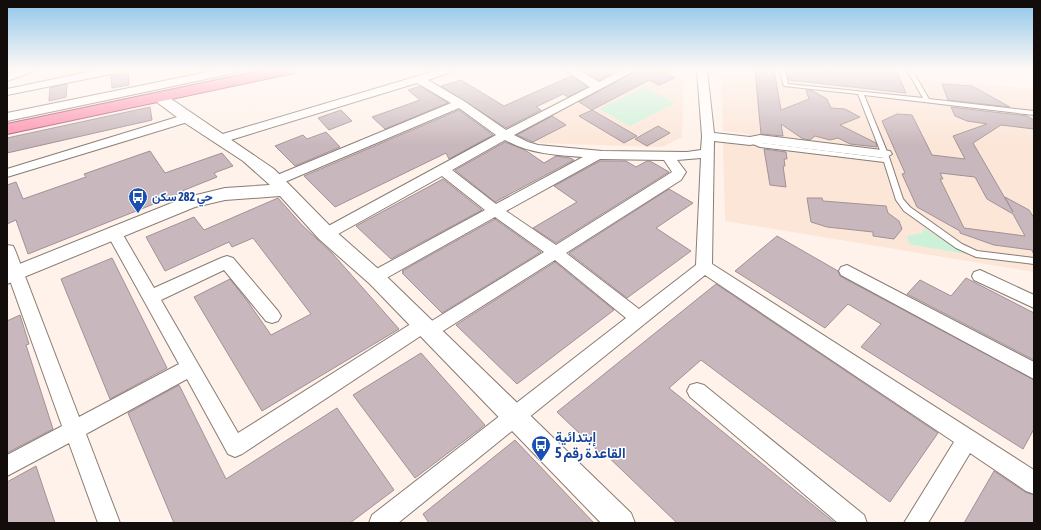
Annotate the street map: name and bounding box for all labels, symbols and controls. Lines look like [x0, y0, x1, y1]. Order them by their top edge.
bus stop icon: حي 282 سكن [127, 186, 149, 214]
place label: حي 282 سكن [152, 190, 213, 207]
place label: إبتدائية القاعدة رقم 5 [555, 429, 626, 462]
bus stop icon: إبتدائية القاعدة رقم 5 [530, 434, 552, 462]

